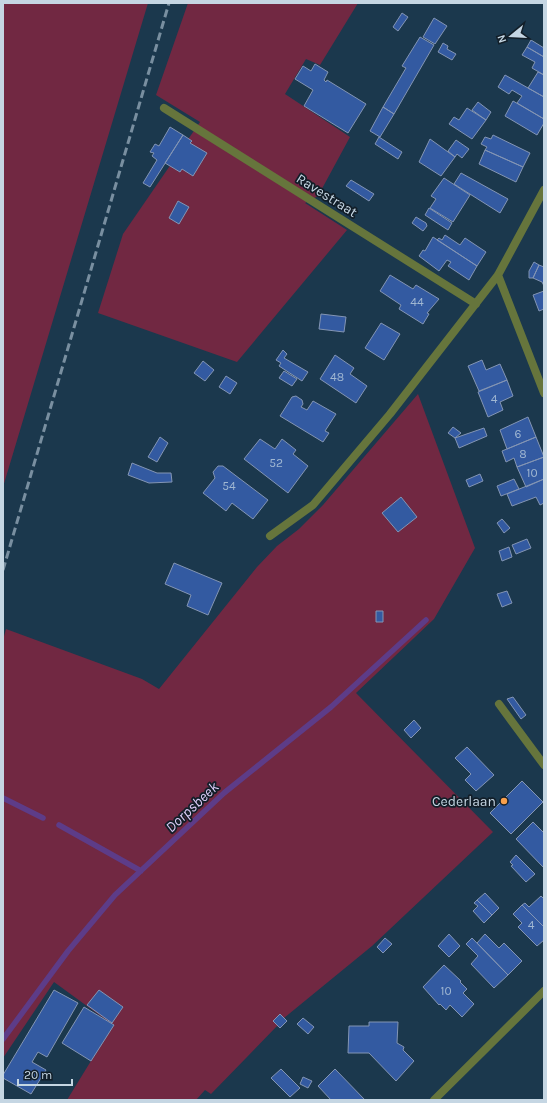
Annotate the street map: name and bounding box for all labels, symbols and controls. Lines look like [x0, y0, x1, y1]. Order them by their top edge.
north arrow [491, 16, 531, 56]
text: N [495, 33, 509, 45]
street label: Ravestraat [293, 170, 360, 221]
house number: 44 [410, 295, 424, 309]
house number: 48 [330, 370, 344, 384]
house number: 4 [491, 392, 498, 406]
house number: 6 [515, 427, 522, 441]
house number: 8 [519, 447, 527, 461]
house number: 52 [269, 456, 283, 470]
house number: 10 [526, 466, 538, 480]
house number: 54 [222, 479, 236, 493]
water label: Dorpsbeek [162, 778, 223, 836]
place label: Cederlaan [432, 793, 496, 810]
marker: Cederlaan [499, 796, 509, 806]
house number: 4 [528, 918, 535, 932]
house number: 10 [440, 984, 452, 998]
scale bar [18, 1061, 72, 1087]
text: 20 m [24, 1068, 52, 1082]

